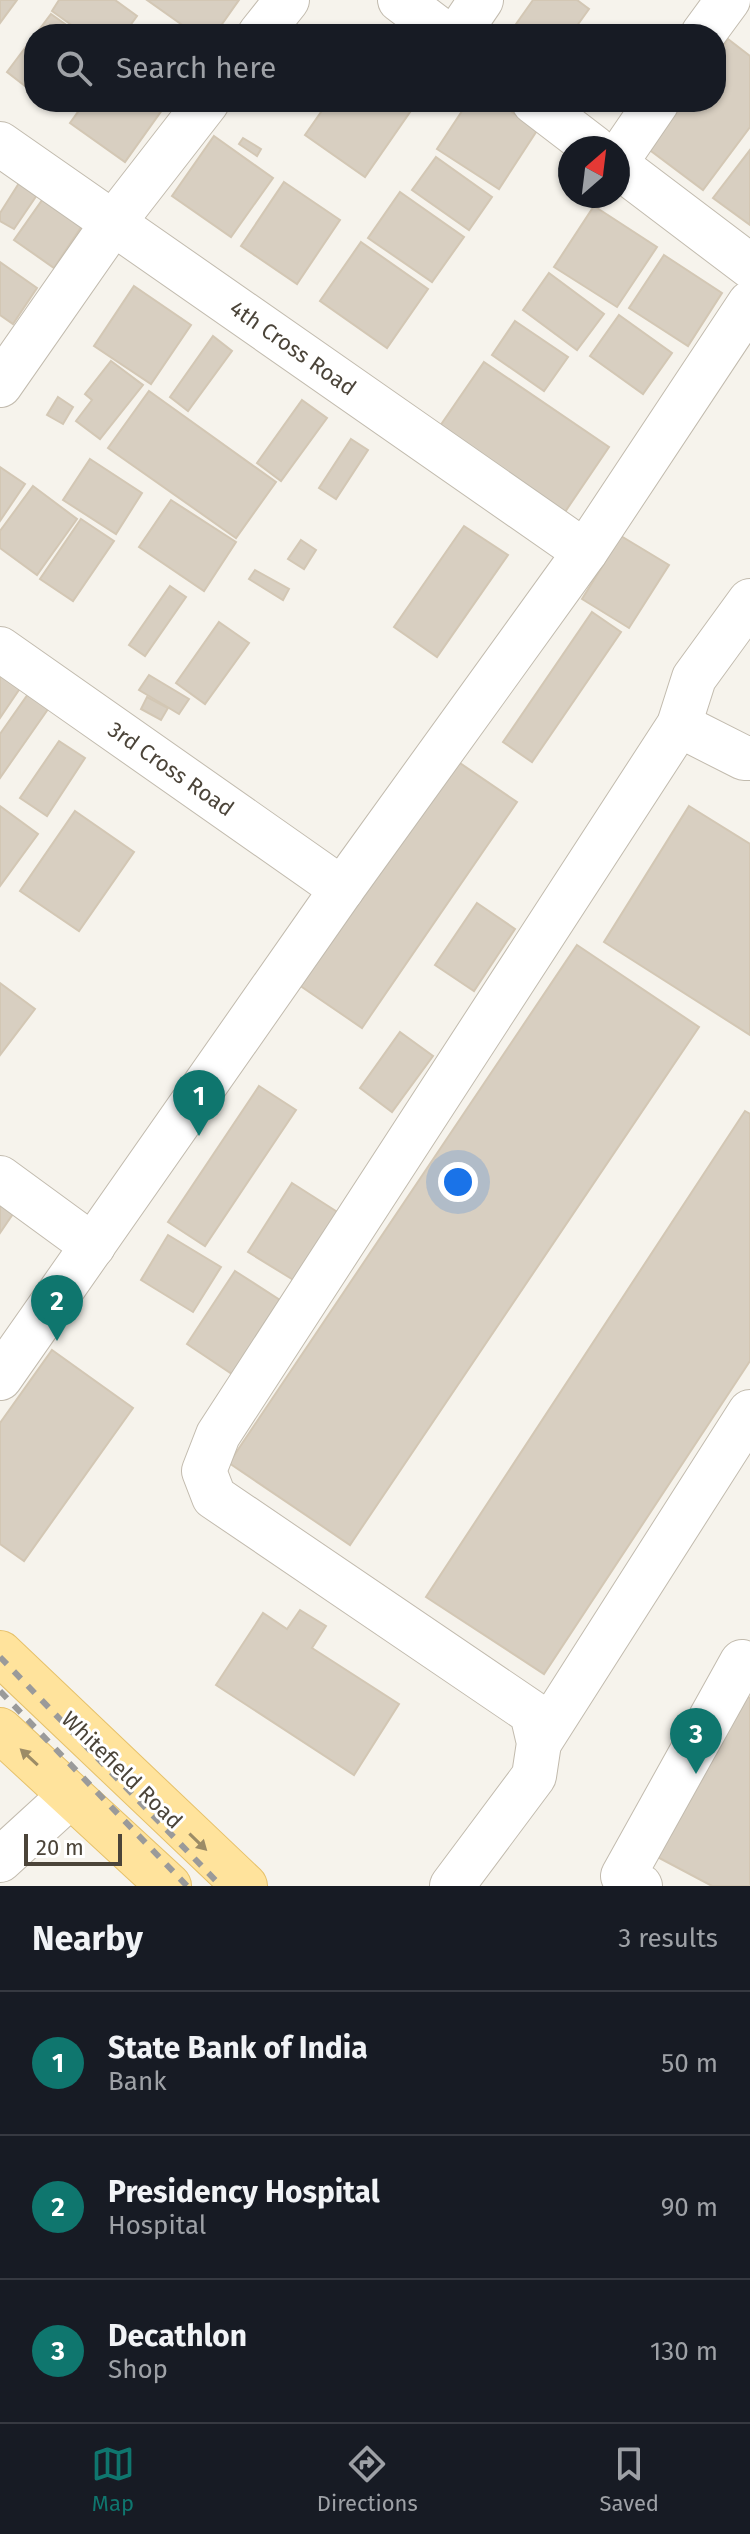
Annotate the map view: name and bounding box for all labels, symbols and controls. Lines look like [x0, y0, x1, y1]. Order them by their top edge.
search box [24, 24, 726, 112]
icon: search [52, 46, 96, 90]
text: Search here [116, 50, 276, 86]
north arrow [558, 136, 630, 208]
street label: 4th Cross Road [225, 295, 361, 401]
street label: 3rd Cross Road [103, 716, 239, 822]
pin: 1 [173, 1070, 225, 1136]
your location [438, 1162, 478, 1202]
pin: 2 [31, 1275, 83, 1341]
street label: Whitefield Road [56, 1706, 188, 1834]
pin: 3 [670, 1708, 722, 1774]
one-way arrow [20, 1749, 39, 1767]
scale bar [24, 1830, 122, 1866]
one-way arrow [188, 1832, 207, 1851]
text: 20 m [36, 1834, 84, 1861]
text: Nearby [32, 1918, 143, 1959]
text: 3 results [618, 1923, 718, 1954]
text: State Bank of India [108, 2030, 368, 2066]
text: 1 [52, 2048, 64, 2079]
text: 50 m [661, 2048, 718, 2079]
text: Bank [108, 2066, 167, 2097]
text: Presidency Hospital [108, 2174, 380, 2210]
text: 2 [51, 2192, 65, 2223]
text: 90 m [661, 2192, 718, 2223]
text: Hospital [108, 2210, 207, 2241]
text: Decathlon [108, 2318, 247, 2354]
text: 3 [51, 2336, 65, 2367]
text: 130 m [650, 2336, 718, 2367]
text: Shop [108, 2354, 168, 2385]
tab: Map [91, 2442, 135, 2517]
tab: Directions [317, 2442, 418, 2517]
tab: Saved [600, 2442, 659, 2517]

